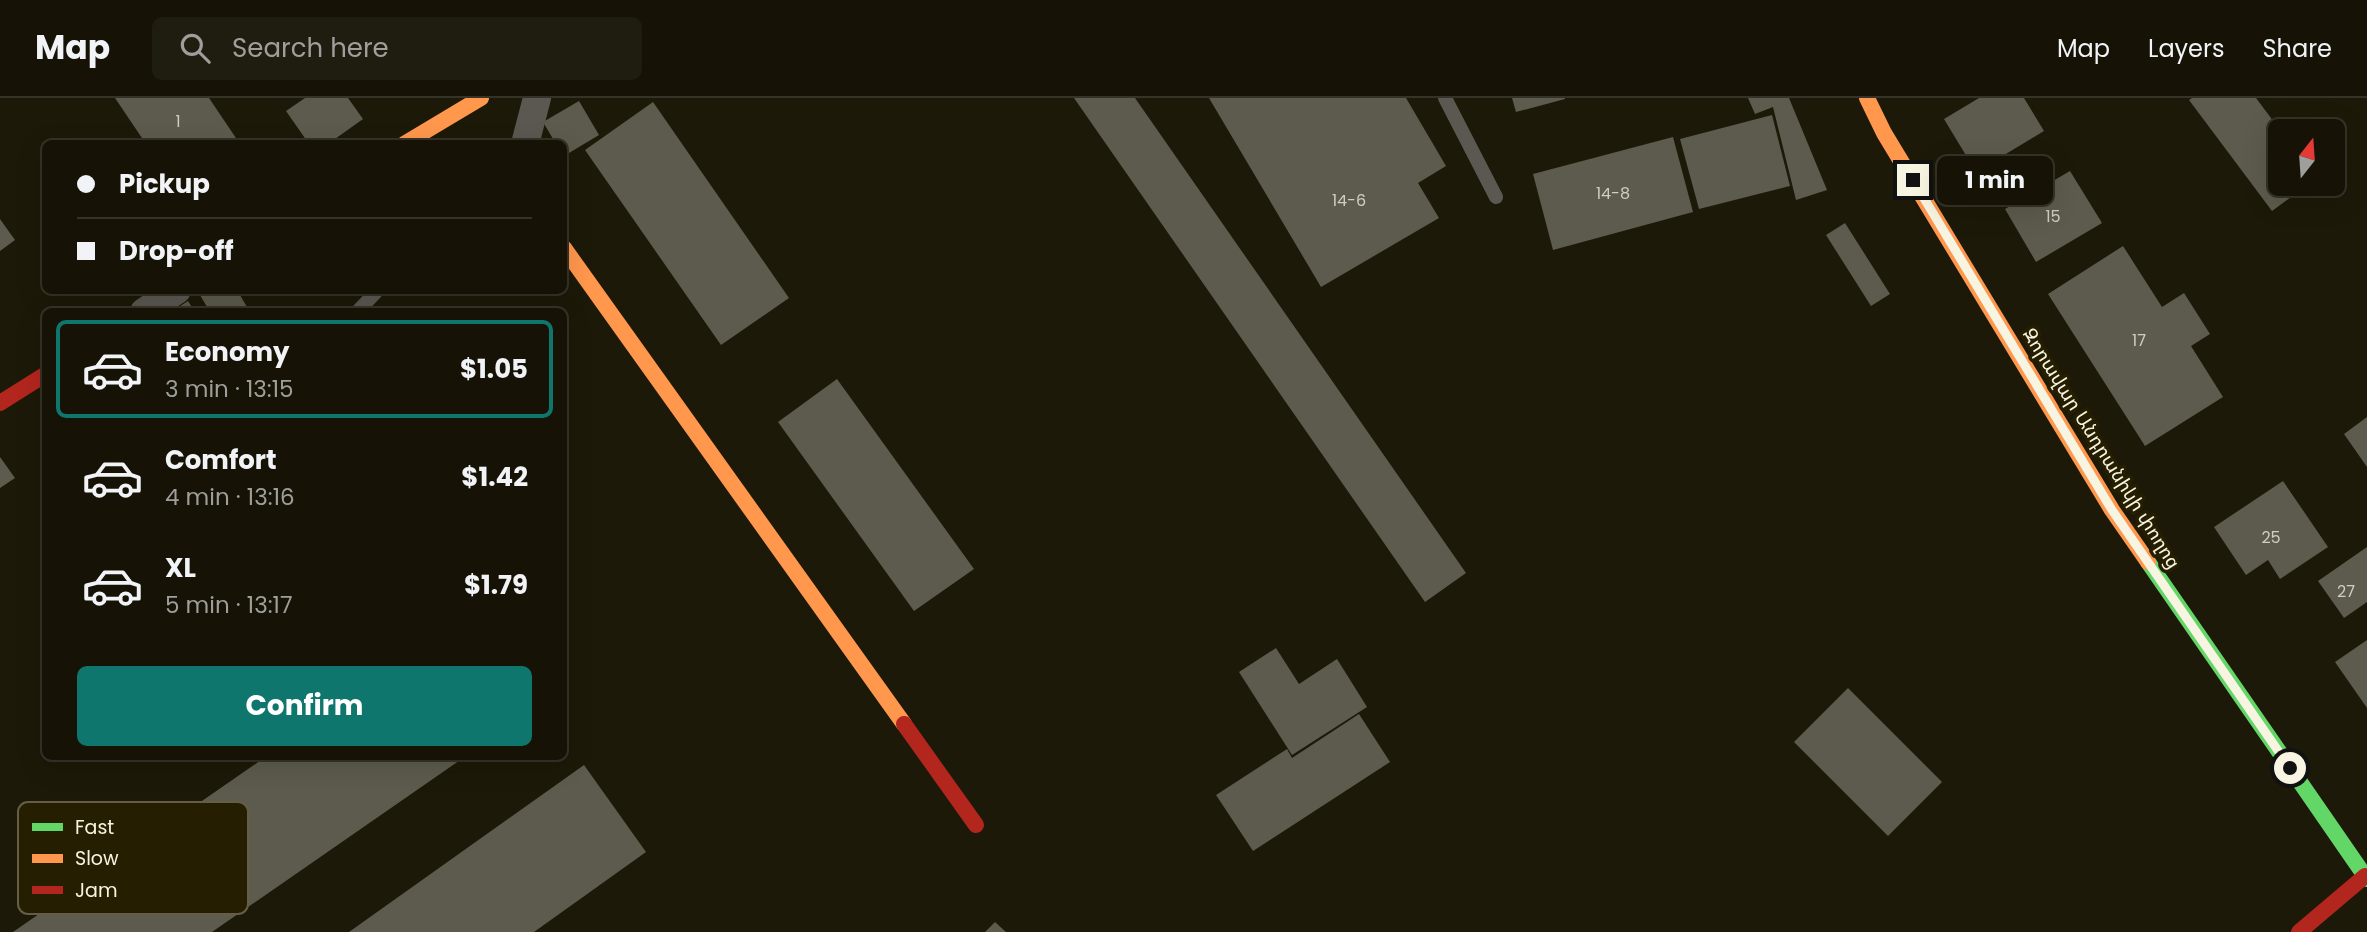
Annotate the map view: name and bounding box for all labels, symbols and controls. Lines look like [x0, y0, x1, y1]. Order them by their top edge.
search box [152, 17, 642, 80]
text: Map [35, 24, 110, 71]
icon: search [176, 29, 214, 67]
text: Search here [232, 30, 389, 66]
text: Map [2057, 32, 2110, 65]
text: Layers [2148, 32, 2224, 65]
text: Share [2262, 32, 2332, 65]
house number: 1 [175, 110, 181, 133]
north arrow [2268, 119, 2345, 196]
map controls [2268, 119, 2345, 196]
callout: 1 min [1938, 155, 2053, 204]
route end [1897, 164, 1929, 196]
text: 1 min [1965, 164, 2025, 196]
text: Pickup [119, 166, 210, 202]
house number: 14-8 [1596, 182, 1630, 205]
house number: 14-6 [1332, 189, 1366, 212]
house number: 15 [2045, 205, 2061, 228]
text: Drop-off [119, 233, 234, 269]
street label: Զորավար Անդրանիկի փողոց [2016, 323, 2187, 574]
house number: 17 [2132, 329, 2146, 352]
text: Economy [165, 334, 289, 370]
icon: car [81, 338, 144, 401]
text: $1.05 [460, 351, 528, 387]
text: 3 min · 13:15 [165, 373, 294, 405]
text: Comfort [165, 442, 277, 478]
icon: car [81, 446, 144, 509]
text: $1.42 [461, 459, 528, 495]
text: 4 min · 13:16 [165, 481, 295, 513]
house number: 25 [2261, 526, 2281, 549]
text: XL [165, 550, 196, 586]
icon: car [81, 554, 144, 617]
text: $1.79 [464, 567, 528, 603]
house number: 27 [2337, 580, 2355, 603]
text: 5 min · 13:17 [165, 589, 293, 621]
button: Confirm [77, 666, 532, 746]
route start [2274, 752, 2306, 784]
legend [18, 802, 248, 914]
text: Fast [75, 814, 114, 841]
text: Slow [75, 845, 119, 872]
text: Jam [75, 877, 117, 904]

